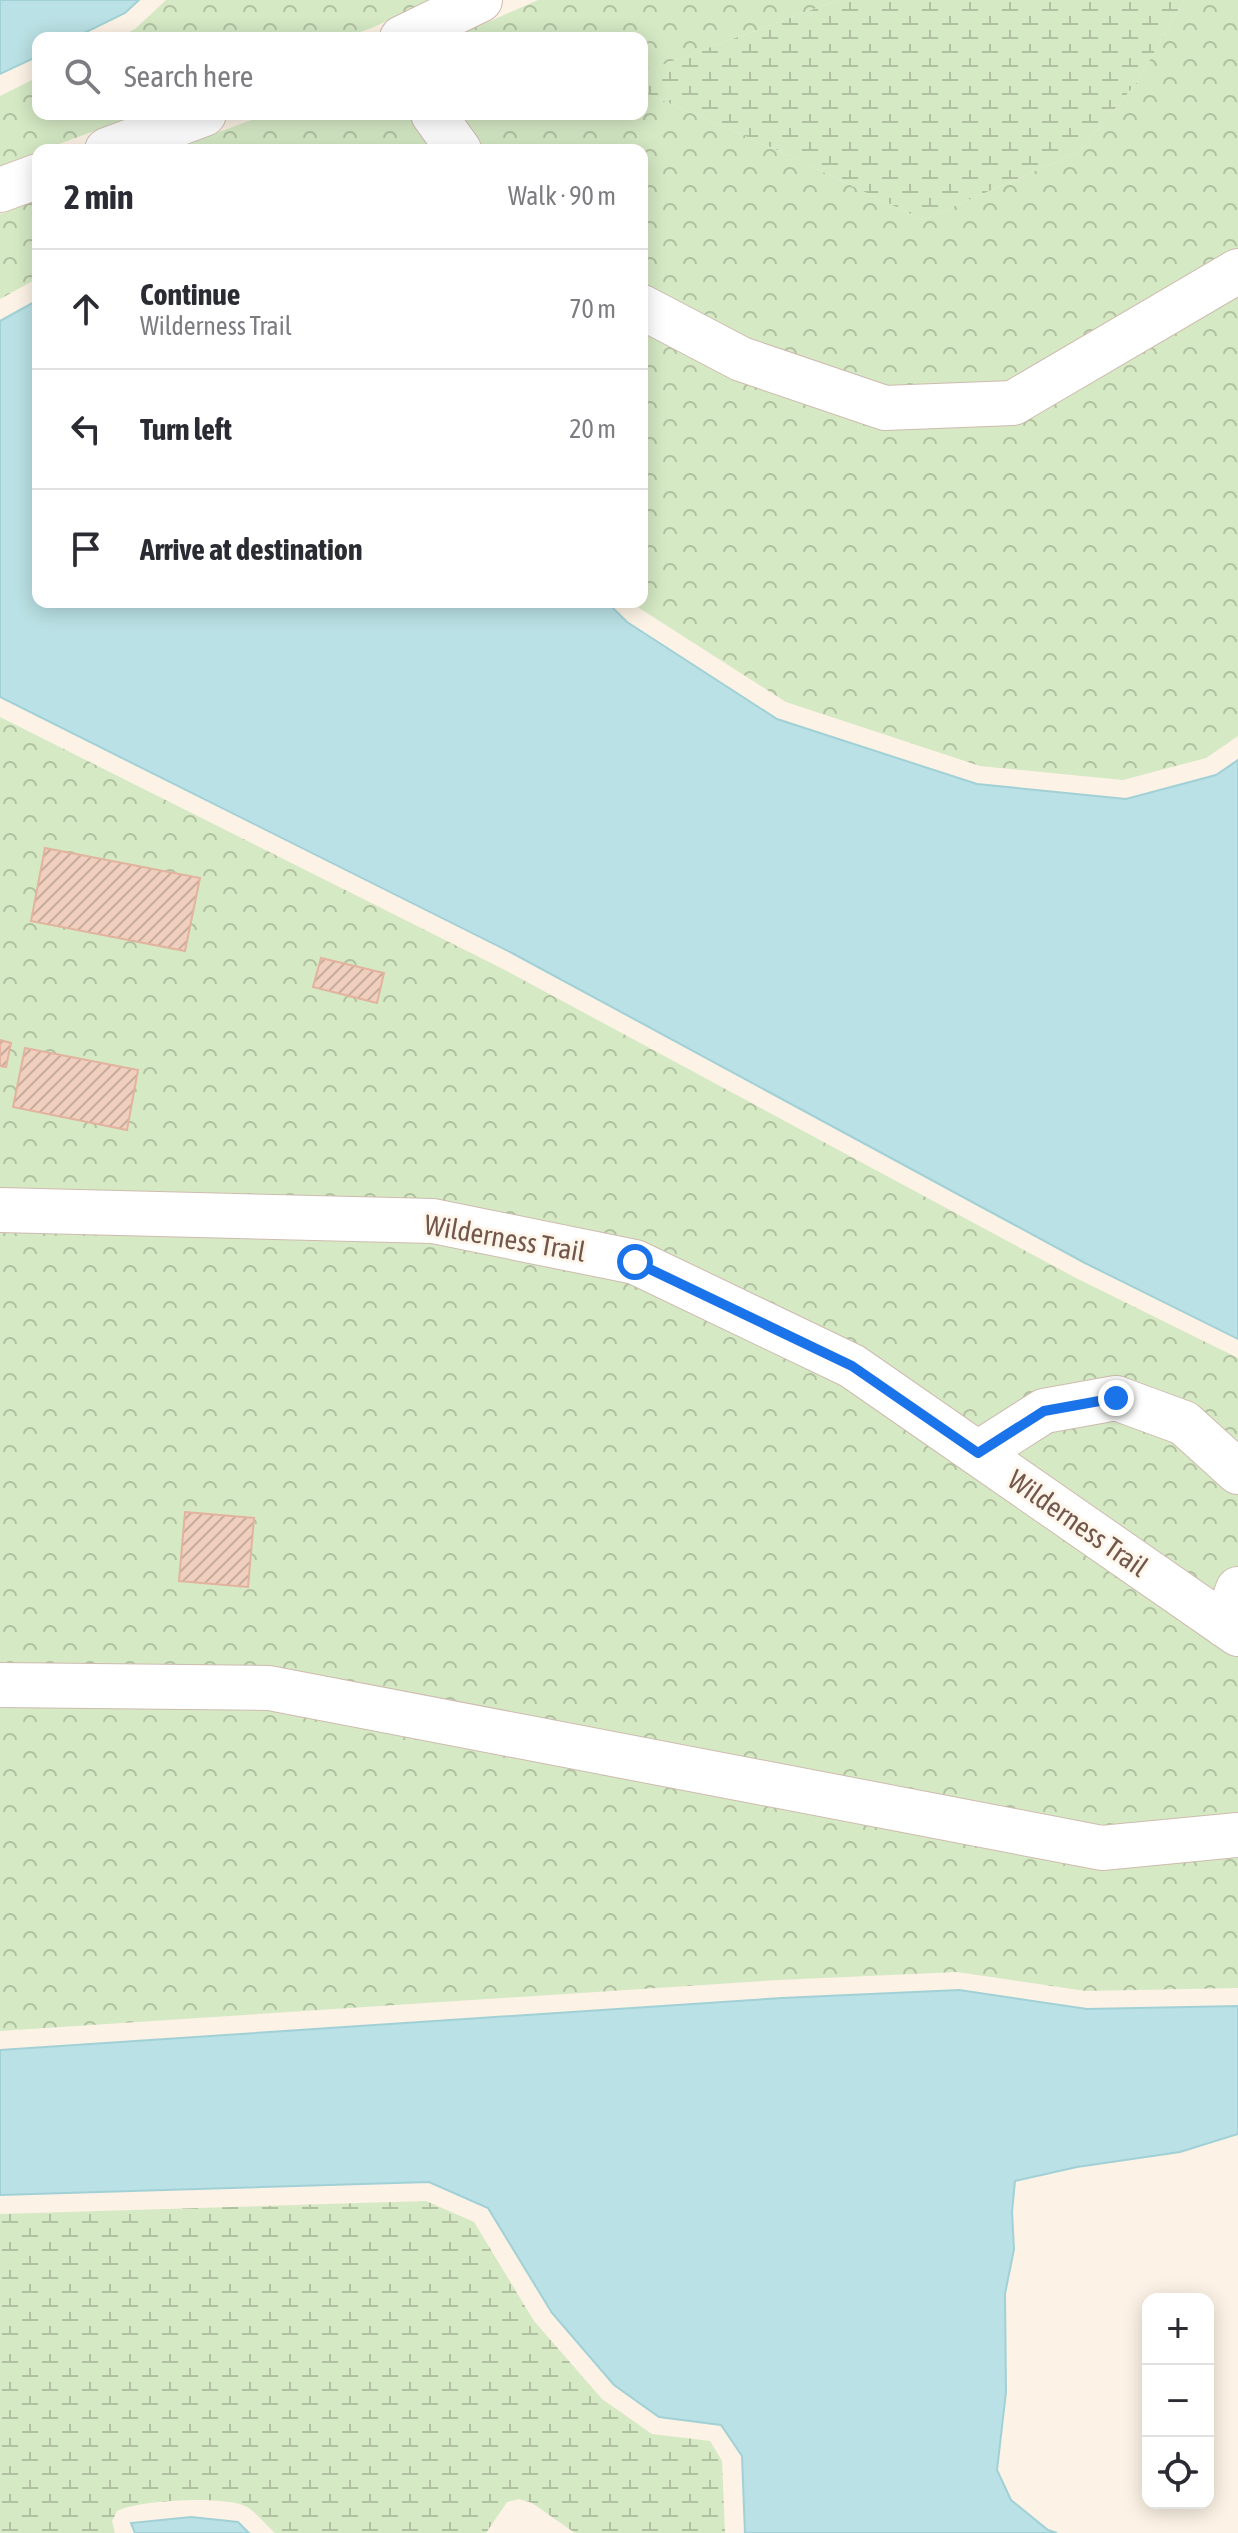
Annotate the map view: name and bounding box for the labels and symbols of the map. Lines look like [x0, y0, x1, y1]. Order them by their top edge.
street label: Wilderness Trail [422, 1208, 589, 1268]
route start [617, 1244, 653, 1280]
route end [1098, 1380, 1134, 1416]
street label: Wilderness Trail [1002, 1463, 1154, 1583]

